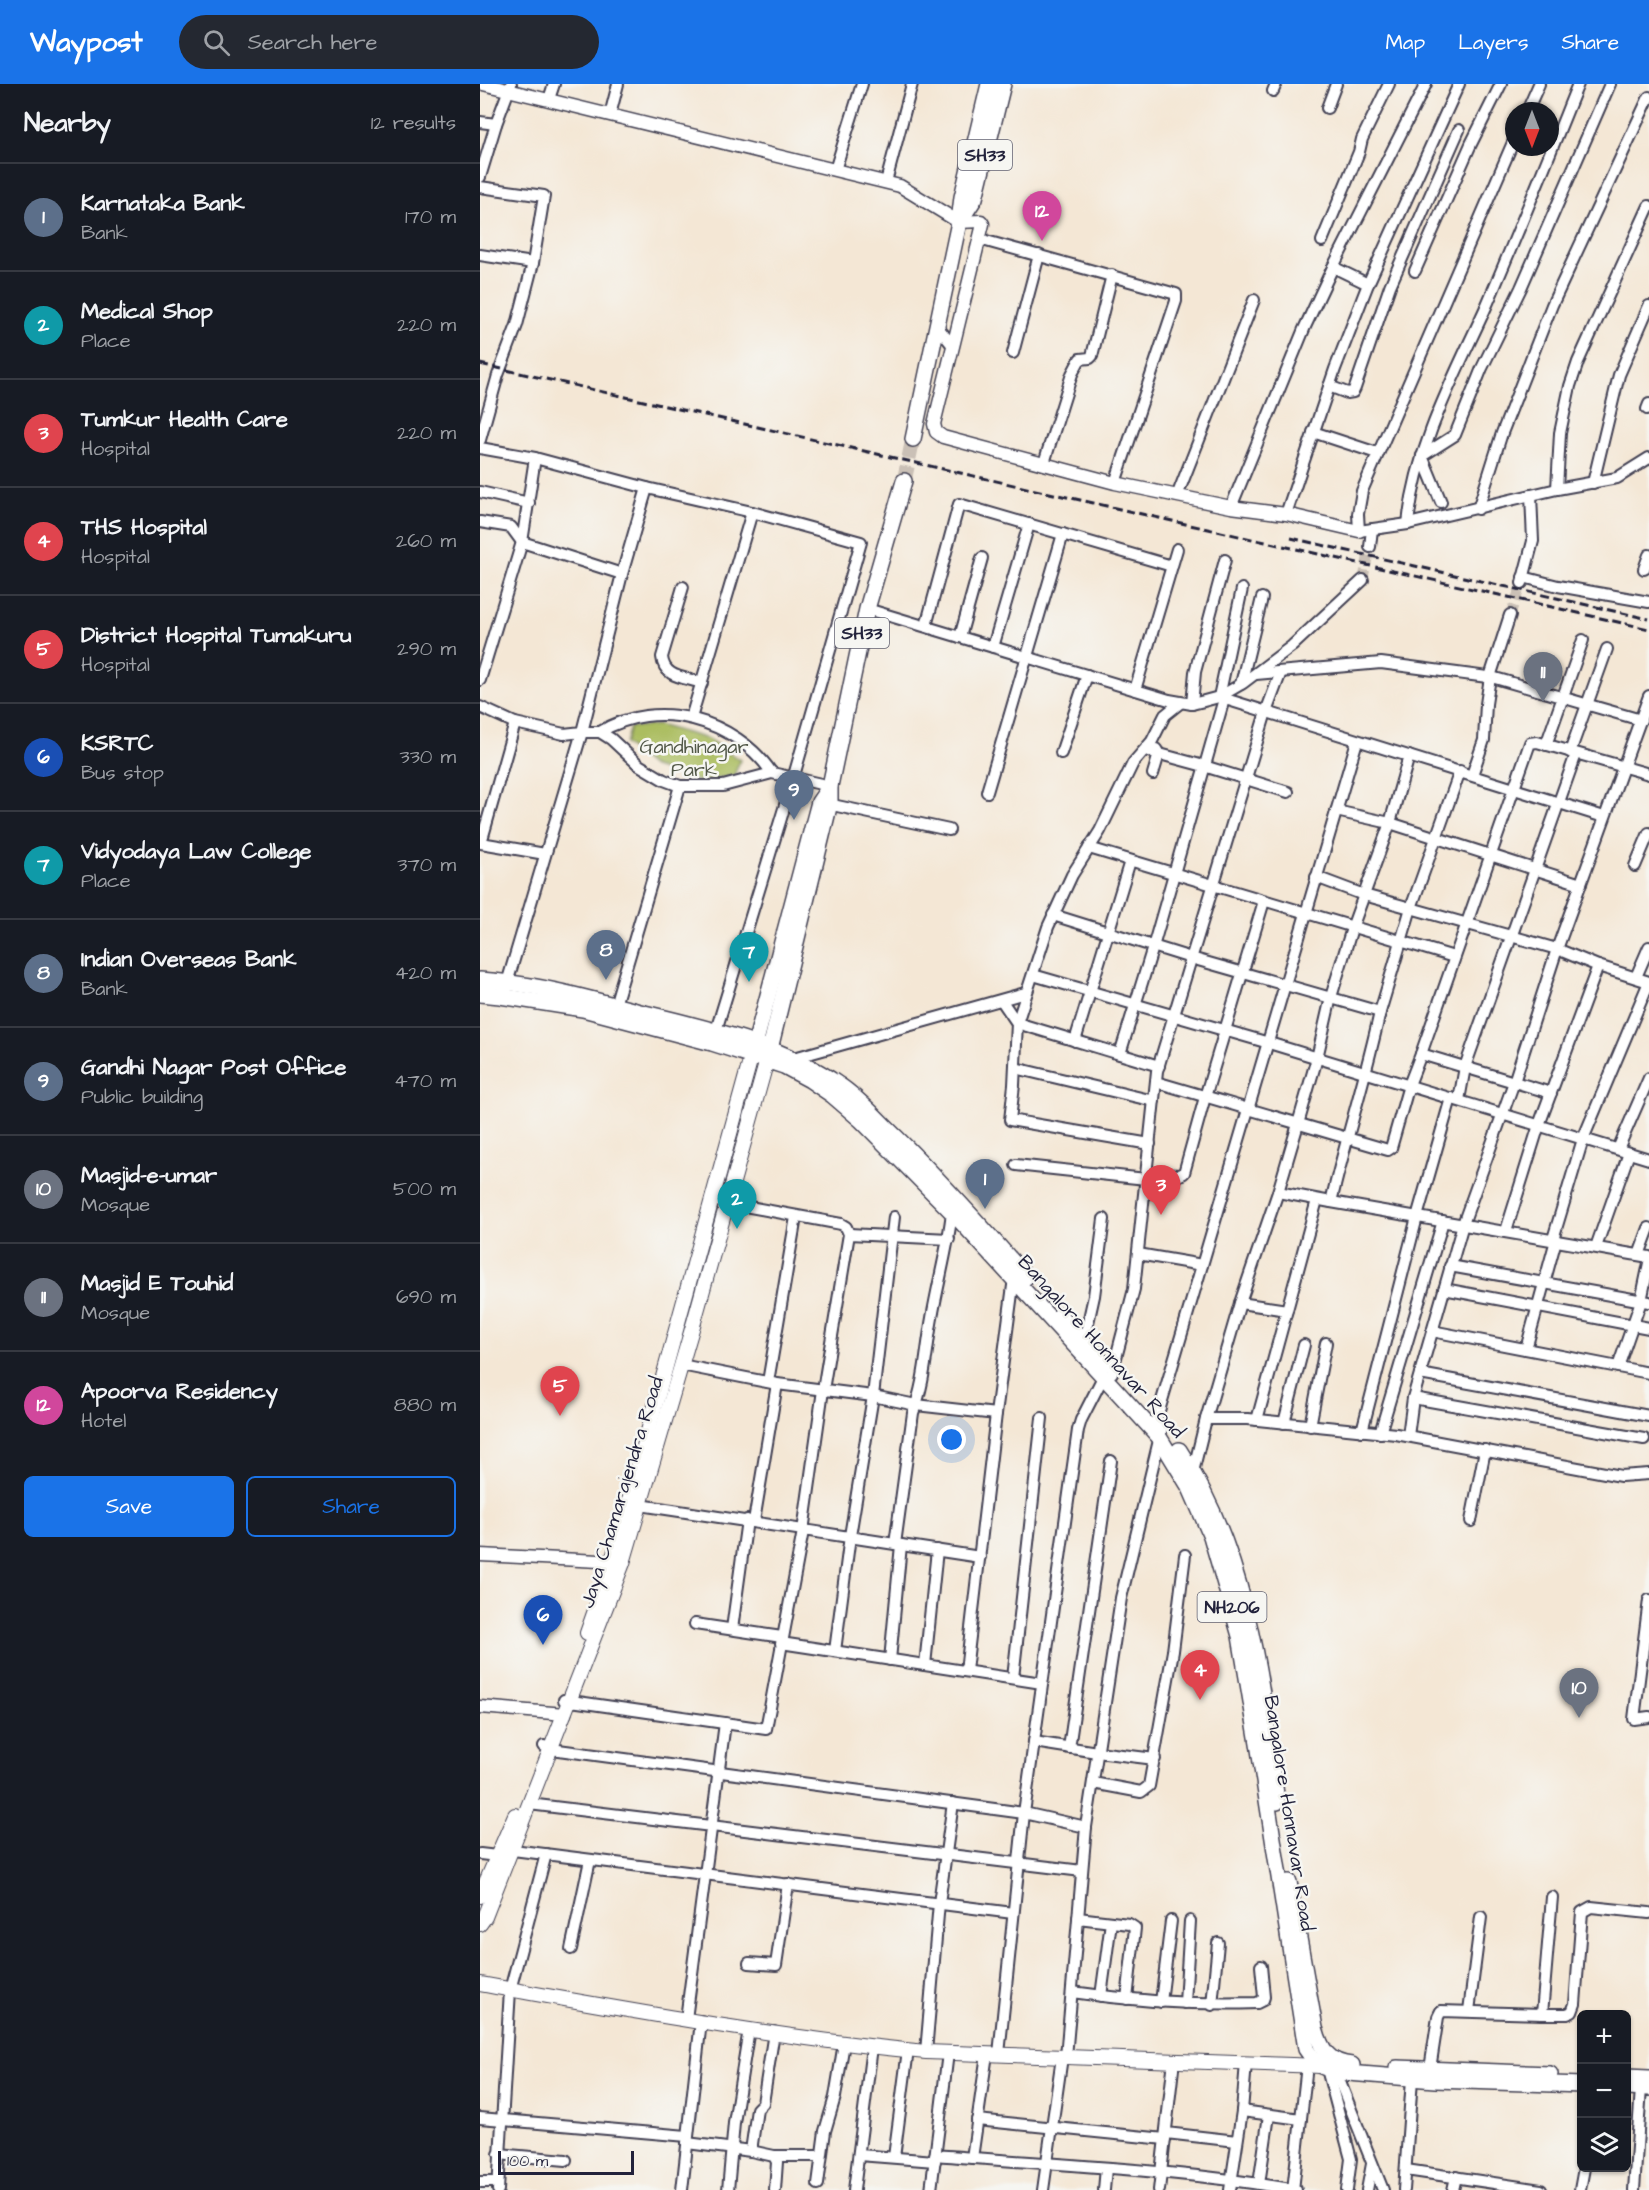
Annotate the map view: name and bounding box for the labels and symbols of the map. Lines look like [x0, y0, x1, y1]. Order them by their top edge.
north arrow [1505, 102, 1559, 156]
road number: SH33 [958, 140, 1012, 170]
pin: 12 [1022, 192, 1062, 241]
road number: SH33 [835, 618, 889, 648]
pin: 11 [1524, 652, 1562, 702]
park label: Gandhinagar Park [640, 733, 748, 784]
pin: 9 [774, 770, 814, 820]
pin: 8 [586, 930, 626, 980]
pin: 7 [730, 932, 768, 982]
pin: 1 [966, 1160, 1004, 1209]
pin: 3 [1142, 1166, 1180, 1215]
pin: 2 [718, 1180, 756, 1229]
street label: Bangalore Honnavar Road [1010, 1249, 1191, 1445]
pin: 5 [540, 1366, 580, 1416]
street label: Jaya Chamarajendra Road [573, 1373, 672, 1612]
your location [937, 1425, 966, 1454]
road number: NH206 [1198, 1592, 1266, 1622]
pin: 6 [524, 1596, 562, 1645]
pin: 4 [1180, 1650, 1220, 1700]
pin: 10 [1560, 1668, 1598, 1718]
street label: Bangalore Honnavar Road [1256, 1693, 1321, 1933]
scale bar [498, 2148, 634, 2176]

